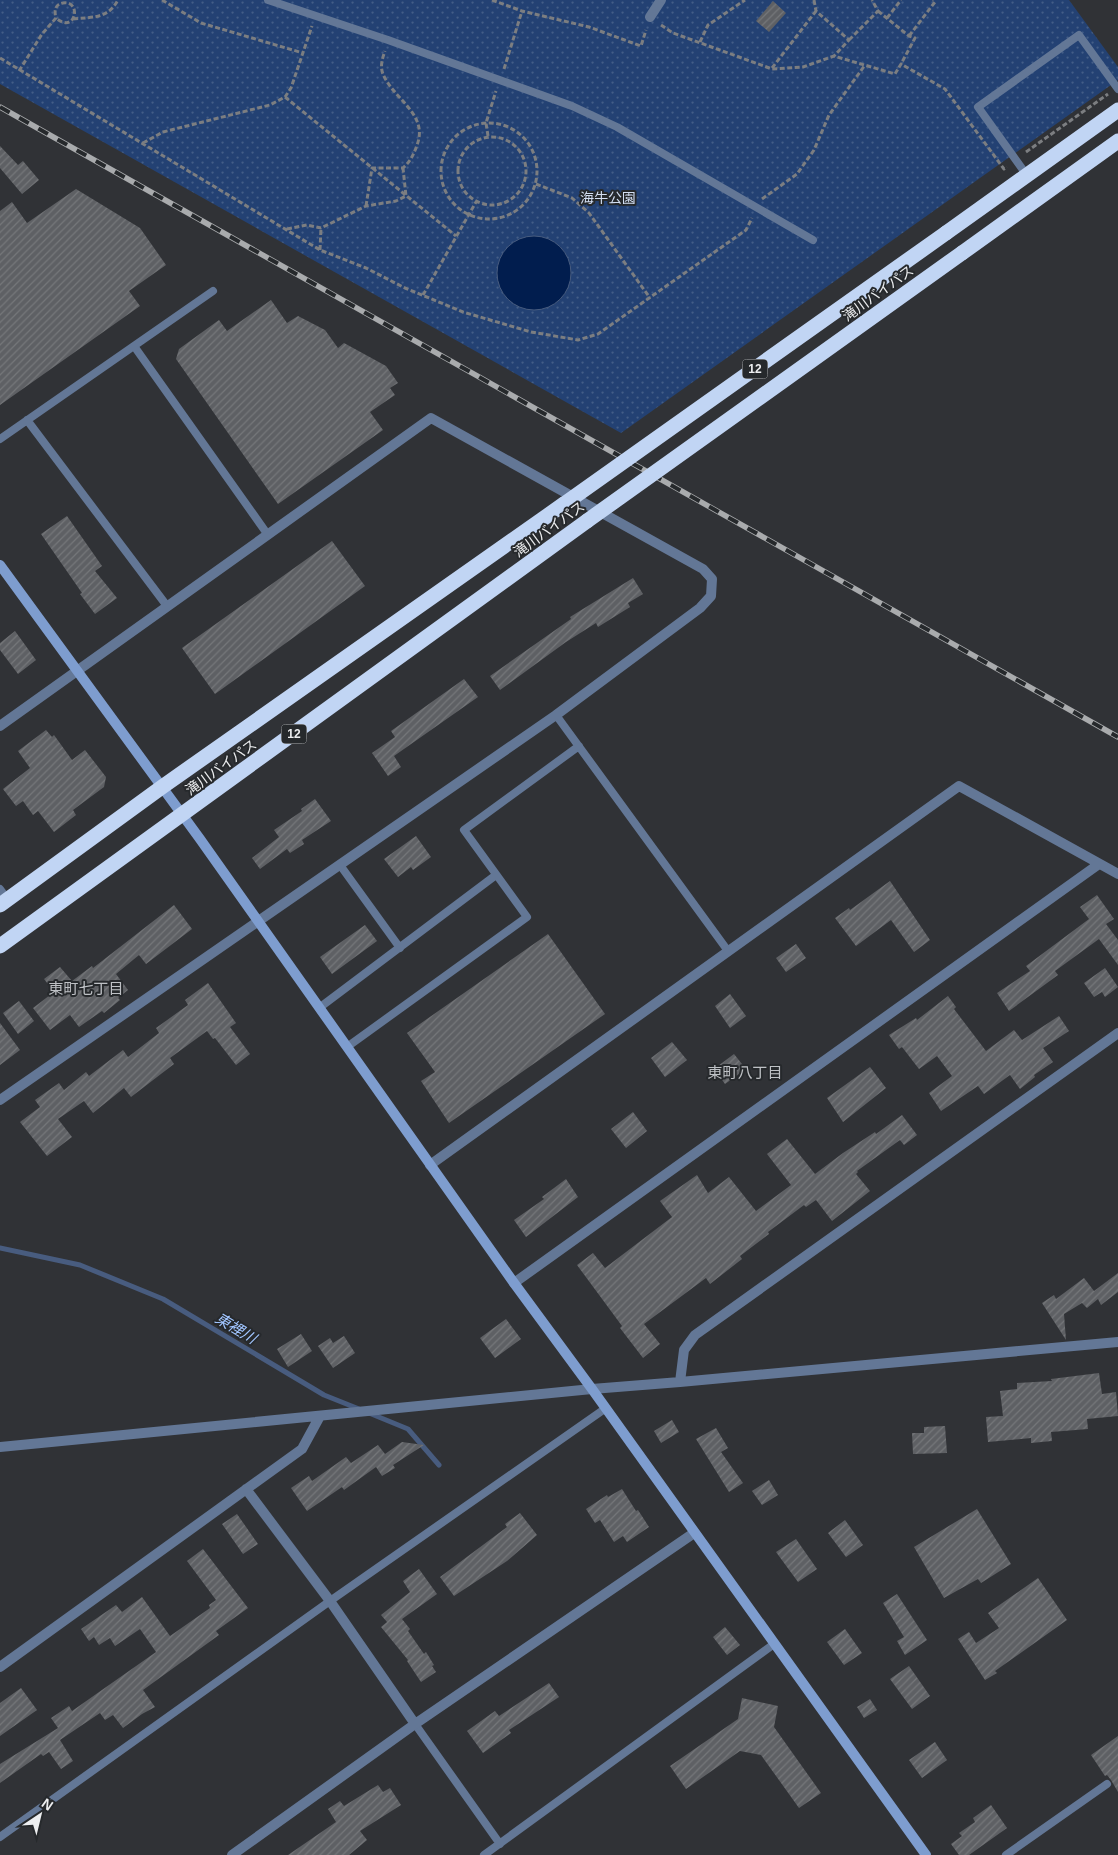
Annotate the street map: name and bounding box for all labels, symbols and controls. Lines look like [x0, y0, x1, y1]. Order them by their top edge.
park label: 海牛公園 [580, 190, 636, 206]
street label: 滝川バイパス [839, 262, 917, 324]
road number: 12 [742, 359, 768, 378]
street label: 滝川バイパス [510, 498, 588, 560]
road number: 12 [282, 724, 306, 744]
street label: 滝川バイパス [182, 736, 260, 798]
district label: 東町七丁目 [48, 980, 124, 997]
district label: 東町八丁目 [707, 1064, 783, 1081]
water label: 東裡川 [212, 1309, 261, 1348]
north arrow [15, 1790, 65, 1840]
text: N [39, 1795, 56, 1814]

